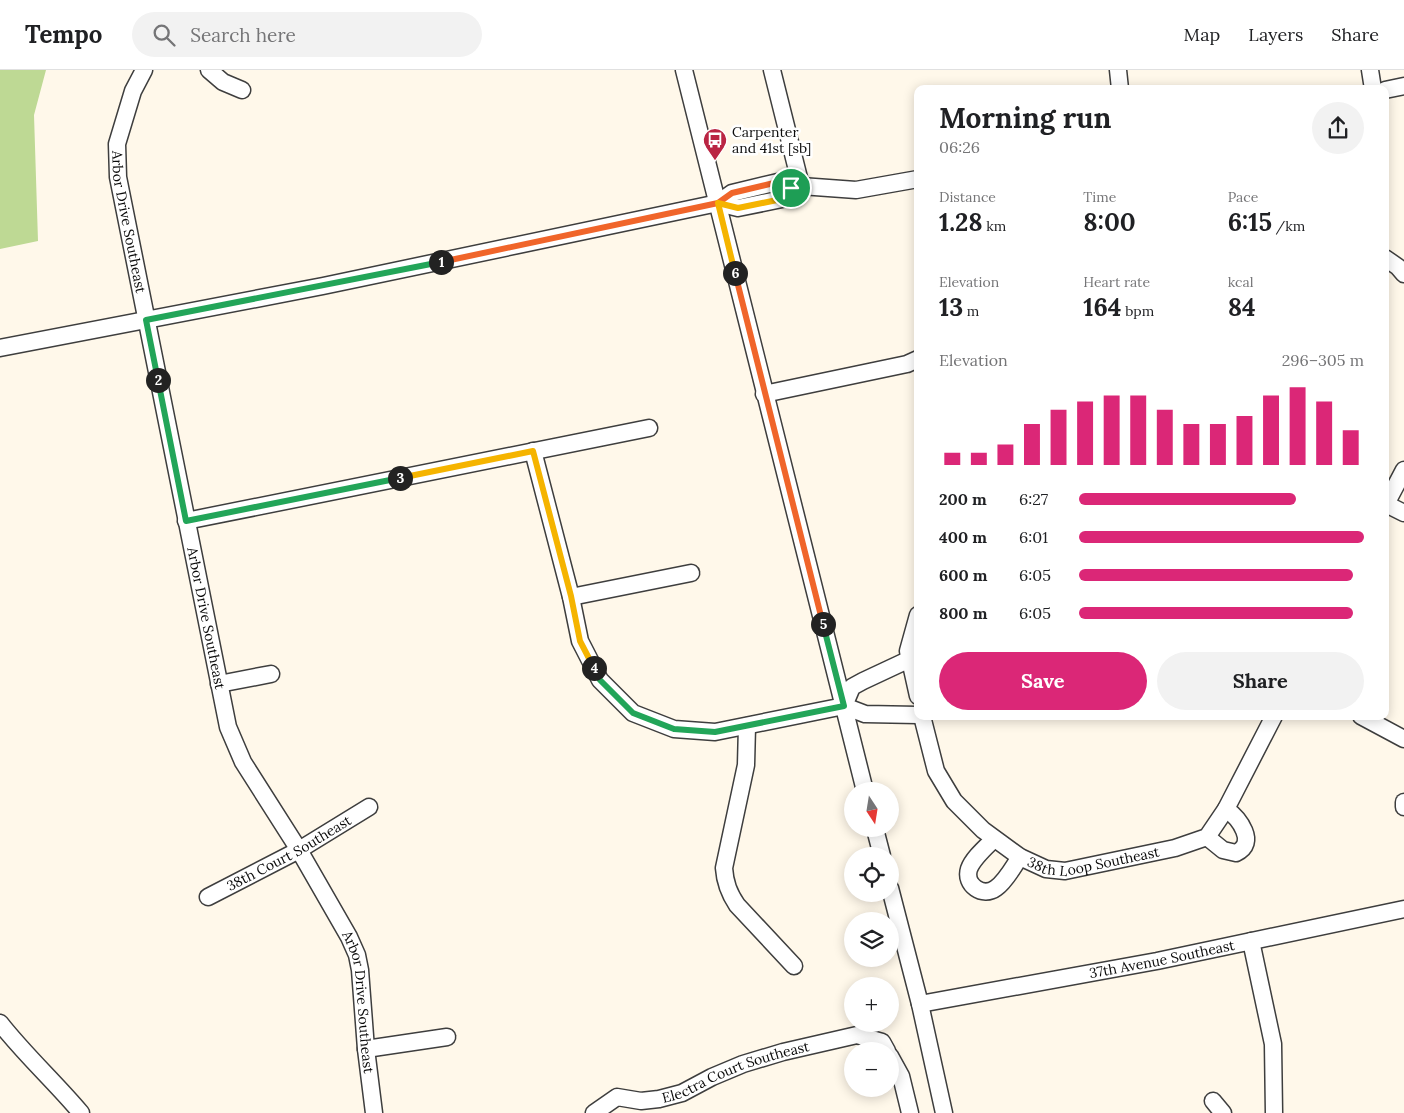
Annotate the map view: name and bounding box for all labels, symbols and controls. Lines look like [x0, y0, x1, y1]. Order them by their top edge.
search box [132, 12, 482, 57]
text: Tempo [25, 19, 102, 50]
icon: search [150, 21, 178, 49]
text: Search here [190, 23, 296, 47]
text: Map [1184, 23, 1220, 46]
text: Layers [1248, 23, 1303, 46]
text: Share [1331, 23, 1379, 46]
text: Morning run [939, 100, 1111, 136]
button: share [1312, 102, 1364, 154]
place label: Carpenter and 41st [sb] [732, 123, 811, 157]
bus stop icon: Carpenter and 41st [sb] [702, 127, 728, 161]
text: 06:26 [939, 137, 980, 157]
street label: Arbor Drive Southeast [108, 149, 150, 295]
pin [770, 167, 812, 209]
icon: arrive [777, 174, 805, 202]
text: Distance [939, 188, 996, 206]
text: Time [1083, 188, 1116, 206]
text: Pace [1228, 188, 1258, 206]
text: 1.28 [939, 206, 983, 238]
text: 8:00 [1083, 206, 1136, 238]
text: 6:15 [1228, 206, 1272, 238]
text: km [983, 217, 1006, 235]
text: /km [1272, 217, 1305, 235]
pin: 1 [428, 250, 454, 274]
text: 1 [439, 253, 444, 271]
pin: 6 [722, 260, 748, 286]
text: 6 [731, 264, 740, 282]
text: Elevation [939, 273, 999, 291]
text: Heart rate [1083, 273, 1150, 291]
text: kcal [1228, 273, 1254, 291]
text: 13 [939, 291, 963, 323]
text: 164 [1083, 291, 1122, 323]
text: 84 [1228, 291, 1256, 323]
text: m [963, 302, 979, 320]
text: bpm [1122, 302, 1154, 320]
text: Elevation [939, 350, 1008, 370]
text: 296–305 m [1282, 350, 1364, 370]
pin: 2 [146, 368, 170, 392]
text: 2 [155, 371, 162, 389]
pin: 3 [388, 466, 412, 490]
text: 3 [397, 469, 404, 487]
text: 200 m [939, 489, 987, 509]
text: 6:27 [1019, 489, 1048, 509]
text: 400 m [939, 527, 987, 547]
text: 6:01 [1019, 527, 1048, 547]
street label: Arbor Drive Southeast [183, 545, 229, 691]
text: 600 m [939, 565, 987, 585]
text: 6:05 [1019, 565, 1051, 585]
text: 800 m [939, 603, 987, 623]
text: 6:05 [1019, 603, 1051, 623]
pin: 5 [810, 612, 836, 636]
text: 5 [820, 615, 827, 633]
button: Save [939, 652, 1147, 710]
button: Share [1157, 652, 1364, 710]
pin: 4 [582, 656, 606, 680]
text: 4 [591, 659, 598, 677]
north arrow [844, 782, 899, 838]
map controls [844, 782, 899, 1097]
street label: 38th Court Southeast [223, 811, 355, 895]
street label: 38th Loop Southeast [1024, 842, 1161, 880]
button: locate [844, 847, 899, 902]
button: layers [844, 912, 899, 967]
street label: Arbor Drive Southeast [338, 926, 378, 1075]
street label: 37th Avenue Southeast [1088, 936, 1237, 982]
button: + [844, 977, 899, 1032]
street label: Electra Court Southeast [660, 1037, 812, 1107]
button: − [844, 1042, 899, 1097]

